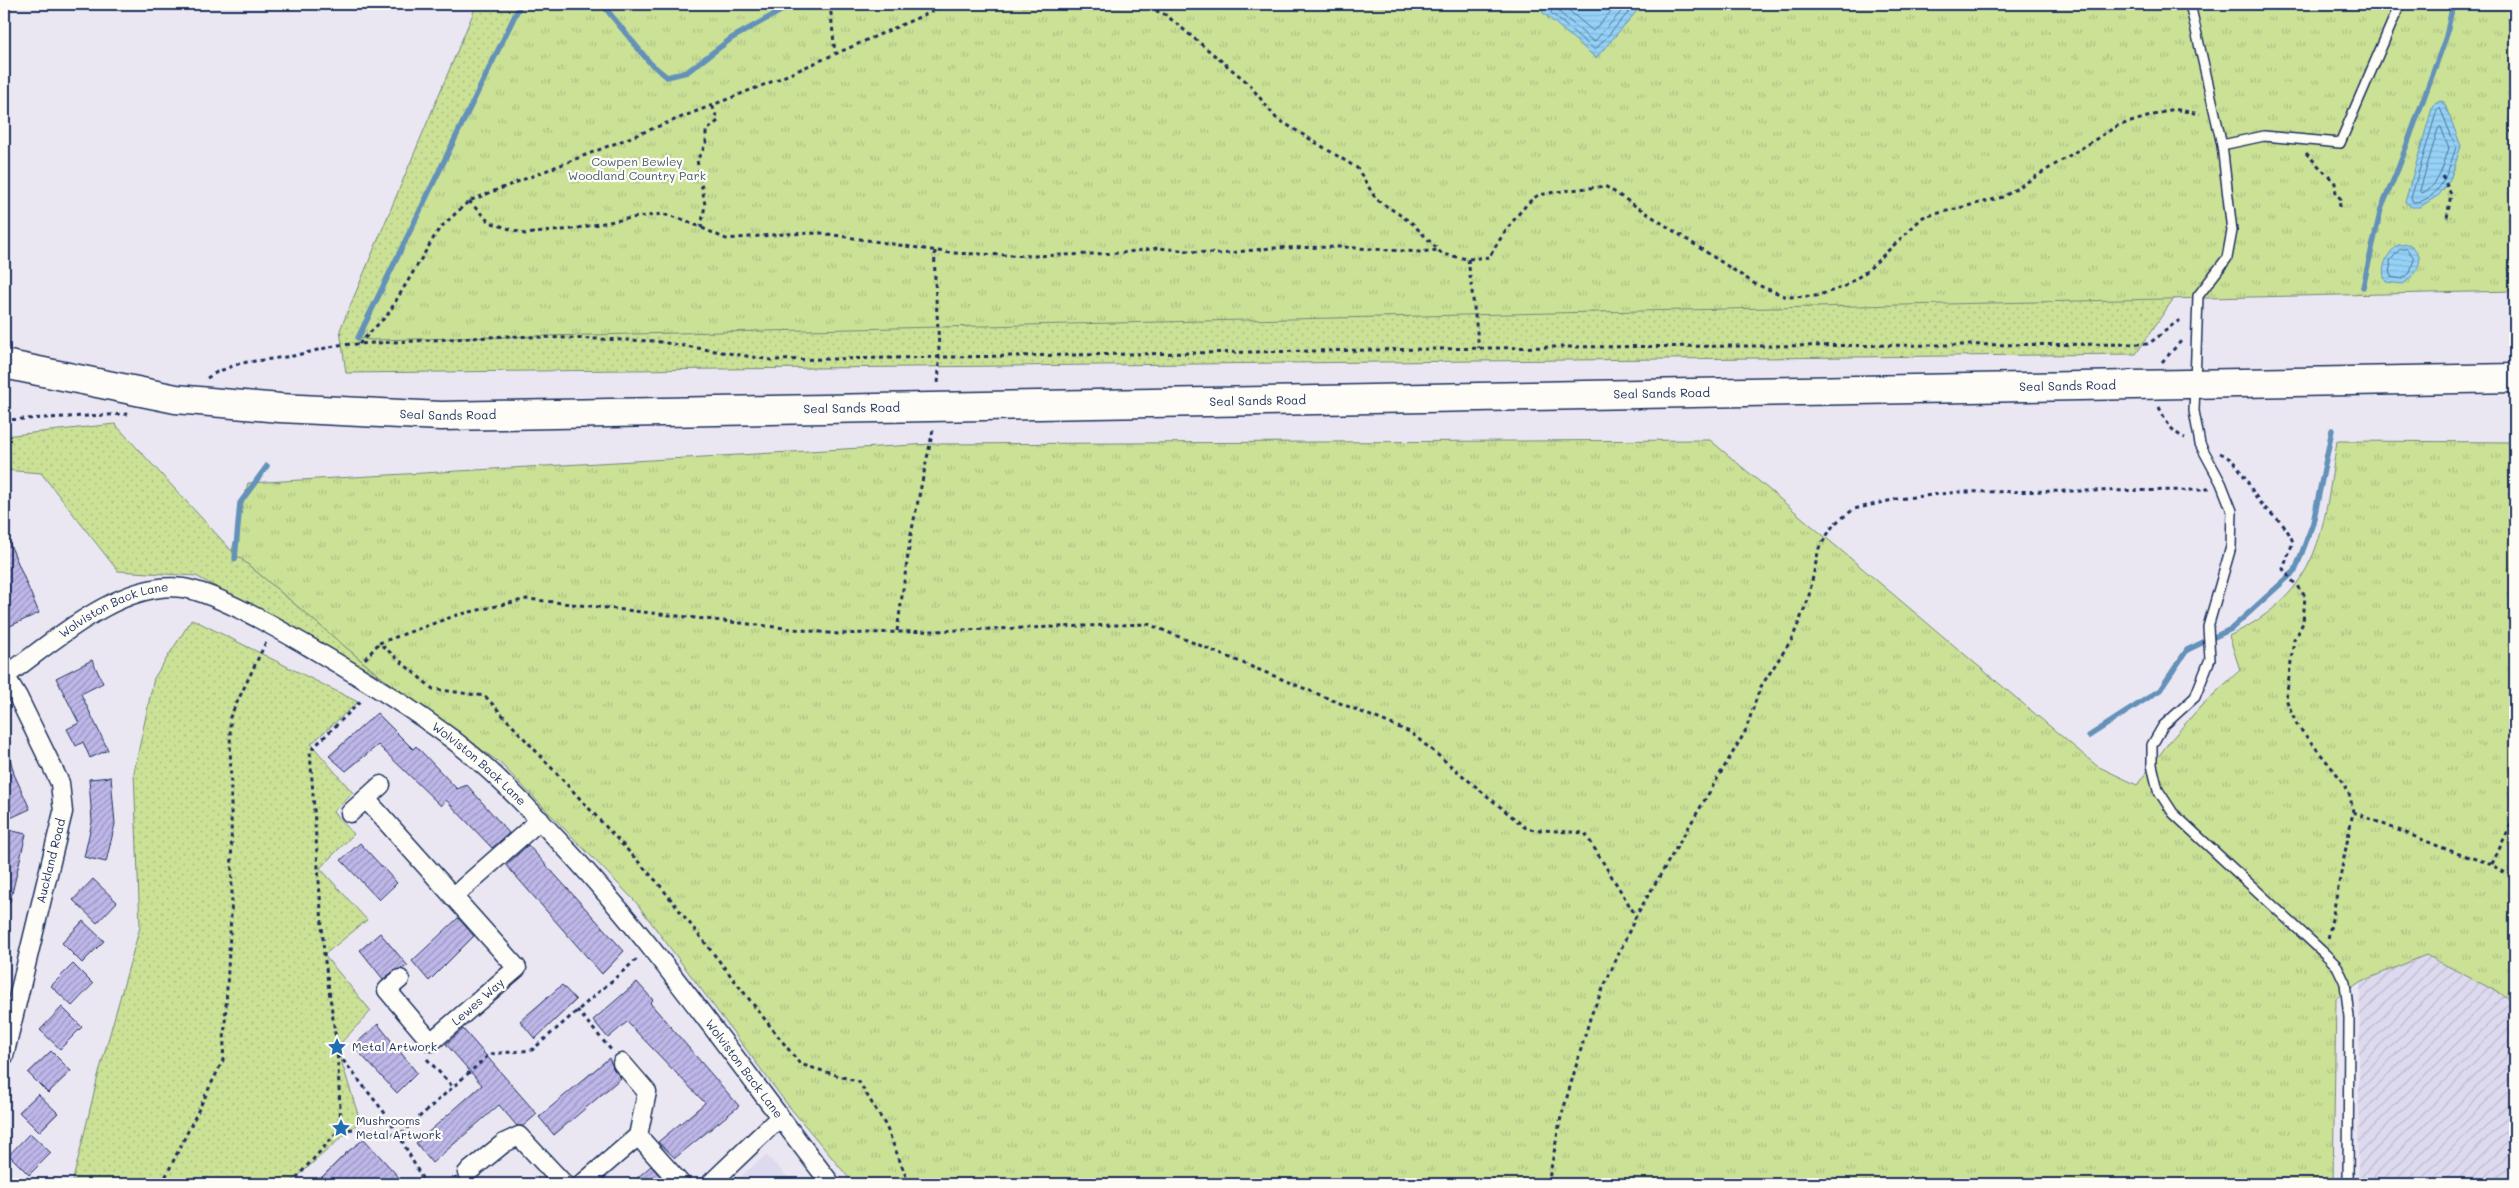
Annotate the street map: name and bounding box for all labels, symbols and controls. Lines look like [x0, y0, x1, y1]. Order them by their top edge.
park label: Cowpen Bewley Woodland Country Park [568, 153, 706, 183]
street label: Seal Sands Road [2019, 376, 2116, 394]
street label: Seal Sands Road [1613, 384, 1711, 402]
street label: Seal Sands Road [1209, 391, 1307, 409]
street label: Seal Sands Road [803, 399, 901, 416]
street label: Seal Sands Road [399, 405, 497, 423]
street label: Wolviston Back Lane [55, 578, 169, 641]
street label: Wolviston Back Lane [429, 718, 530, 808]
street label: Auckland Road [32, 816, 68, 905]
street label: Lewes Way [448, 974, 507, 1028]
street label: Wolviston Back Lane [702, 1016, 787, 1121]
place icon: Metal Artwork [326, 1036, 348, 1058]
place label: Metal Artwork [352, 1038, 437, 1054]
place label: Mushrooms Metal Artwork [356, 1112, 441, 1142]
place icon: Mushrooms Metal Artwork [330, 1117, 352, 1139]

